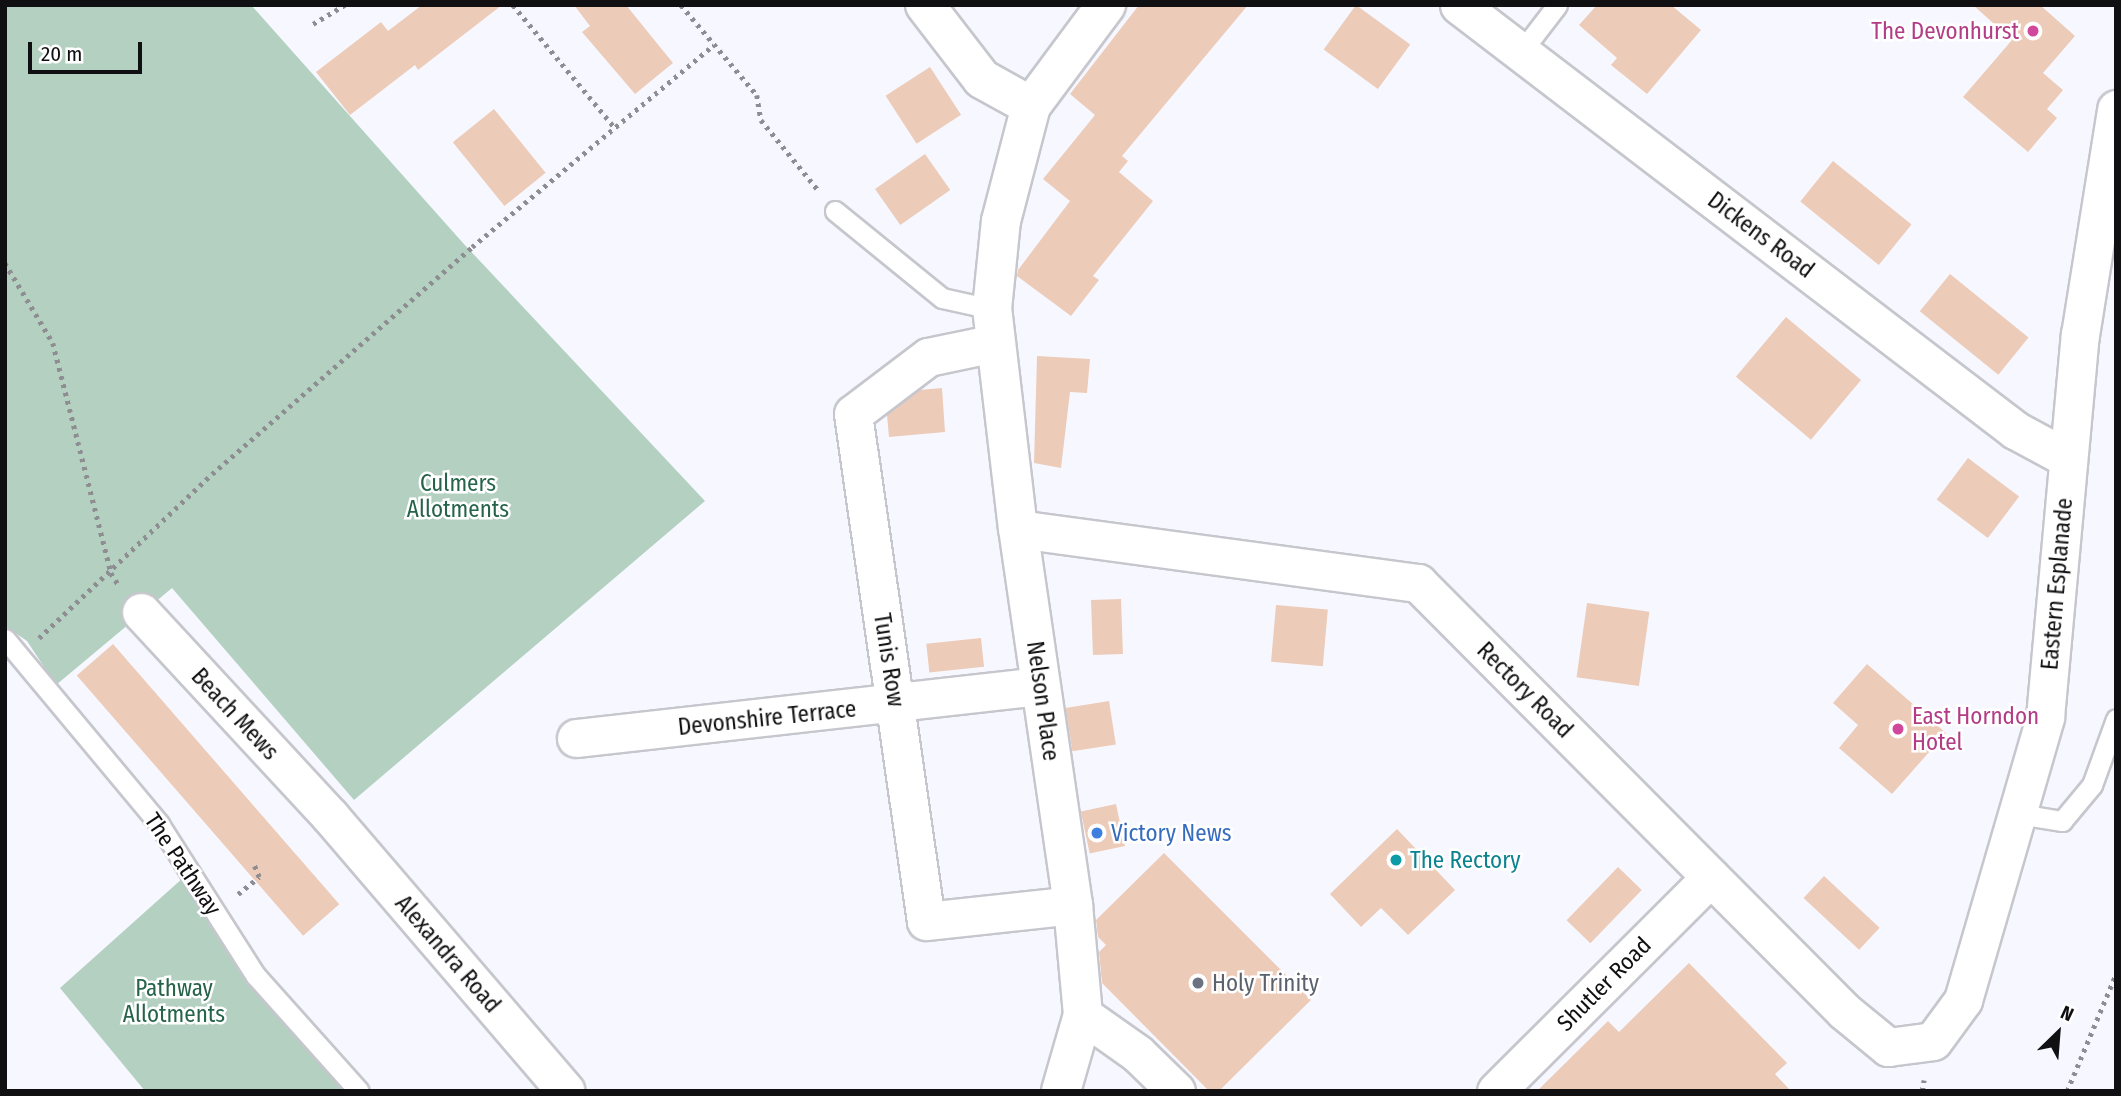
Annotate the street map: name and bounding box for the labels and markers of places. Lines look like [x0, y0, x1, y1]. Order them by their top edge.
place label: The Devonhurst [1871, 17, 2019, 45]
marker: The Devonhurst [2025, 23, 2041, 39]
place label: East Horndon Hotel [1912, 702, 2039, 756]
marker: East Horndon Hotel [1890, 721, 1906, 737]
place label: Victory News [1111, 819, 1232, 847]
marker: Victory News [1089, 825, 1105, 841]
place label: The Rectory [1410, 846, 1520, 874]
marker: The Rectory [1388, 852, 1404, 868]
place label: Holy Trinity [1212, 969, 1319, 997]
marker: Holy Trinity [1190, 975, 1206, 991]

